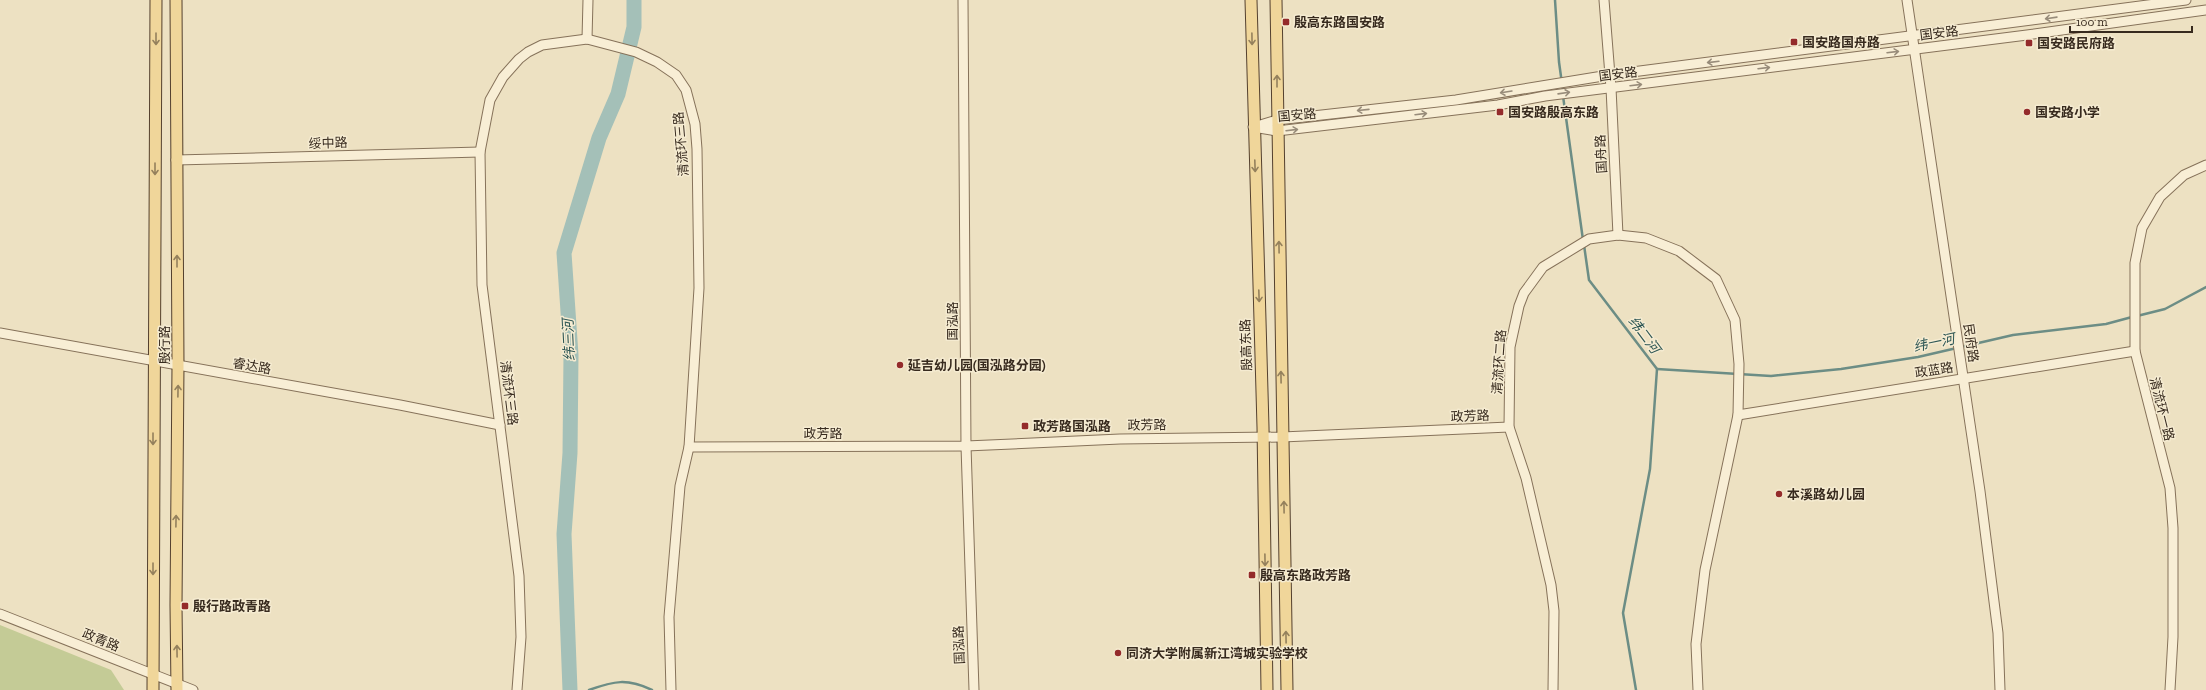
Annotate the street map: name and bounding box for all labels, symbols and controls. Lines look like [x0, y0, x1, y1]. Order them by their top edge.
scale bar [2070, 8, 2192, 34]
one-way arrow [2044, 14, 2057, 22]
place label: 殷高东路国安路 [1294, 15, 1385, 30]
text: 100 m [2076, 15, 2108, 29]
marker: 殷高东路国安路 [1281, 17, 1291, 27]
street label: 国安路 [1919, 23, 1959, 43]
one-way arrow [152, 32, 160, 45]
one-way arrow [1248, 32, 1256, 45]
place label: 国安路国舟路 [1802, 35, 1880, 50]
place label: 国安路民府路 [2037, 36, 2115, 51]
marker: 国安路国舟路 [1789, 37, 1799, 47]
marker: 国安路民府路 [2024, 38, 2034, 48]
one-way arrow [1886, 48, 1899, 55]
one-way arrow [1707, 58, 1720, 66]
street label: 国安路 [1598, 64, 1638, 84]
one-way arrow [1757, 64, 1770, 72]
one-way arrow [1273, 75, 1281, 88]
one-way arrow [1629, 81, 1642, 89]
one-way arrow [1500, 88, 1513, 96]
one-way arrow [1557, 89, 1570, 97]
place label: 国安路殷高东路 [1508, 105, 1599, 120]
place label: 国安路小学 [2035, 105, 2100, 120]
street label: 国安路 [1277, 106, 1317, 124]
one-way arrow [1357, 107, 1370, 114]
marker: 国安路殷高东路 [1495, 107, 1505, 117]
marker: 国安路小学 [2022, 107, 2032, 117]
one-way arrow [1414, 110, 1427, 118]
street label: 清流环三路 [671, 111, 691, 177]
one-way arrow [1285, 126, 1298, 133]
street label: 国舟路 [1592, 134, 1610, 174]
street label: 绥中路 [308, 135, 348, 151]
one-way arrow [1251, 159, 1258, 172]
one-way arrow [151, 162, 159, 175]
one-way arrow [1275, 241, 1283, 254]
one-way arrow [173, 255, 181, 268]
one-way arrow [1255, 289, 1262, 302]
street label: 国泓路 [945, 301, 960, 341]
water label: 纬二河 [1625, 313, 1665, 359]
water label: 纬三河 [559, 316, 579, 361]
street label: 殷高东路 [1238, 319, 1254, 371]
street label: 民府路 [1961, 323, 1981, 363]
street label: 殷行路 [157, 325, 172, 365]
street label: 清流环二路 [1489, 329, 1509, 395]
water label: 纬一河 [1912, 330, 1959, 356]
street label: 睿达路 [231, 355, 273, 377]
place label: 延吉幼儿园(国泓路分园) [908, 358, 1046, 373]
street label: 清流环三路 [498, 360, 520, 426]
marker: 延吉幼儿园(国泓路分园) [895, 360, 905, 370]
street label: 政蓝路 [1914, 360, 1954, 380]
one-way arrow [1277, 371, 1285, 384]
street label: 清流环一路 [2147, 376, 2177, 442]
one-way arrow [174, 385, 182, 398]
street label: 政芳路 [1450, 408, 1490, 424]
street label: 政芳路 [1127, 417, 1167, 433]
place label: 政芳路国泓路 [1033, 419, 1111, 434]
marker: 政芳路国泓路 [1020, 421, 1030, 431]
street label: 政芳路 [803, 426, 843, 441]
one-way arrow [149, 432, 157, 445]
place label: 本溪路幼儿园 [1787, 487, 1865, 502]
marker: 本溪路幼儿园 [1774, 489, 1784, 499]
one-way arrow [1280, 501, 1287, 514]
one-way arrow [172, 515, 180, 528]
one-way arrow [1261, 553, 1269, 566]
one-way arrow [149, 562, 157, 575]
place label: 殷高东路政芳路 [1260, 568, 1351, 583]
marker: 殷高东路政芳路 [1247, 570, 1257, 580]
place label: 殷行路政青路 [193, 599, 271, 614]
marker: 殷行路政青路 [180, 601, 190, 611]
street label: 国泓路 [951, 625, 967, 665]
street label: 政青路 [80, 626, 122, 654]
one-way arrow [1282, 631, 1290, 644]
one-way arrow [173, 645, 181, 658]
place label: 同济大学附属新江湾城实验学校 [1126, 646, 1308, 661]
marker: 同济大学附属新江湾城实验学校 [1113, 648, 1123, 658]

